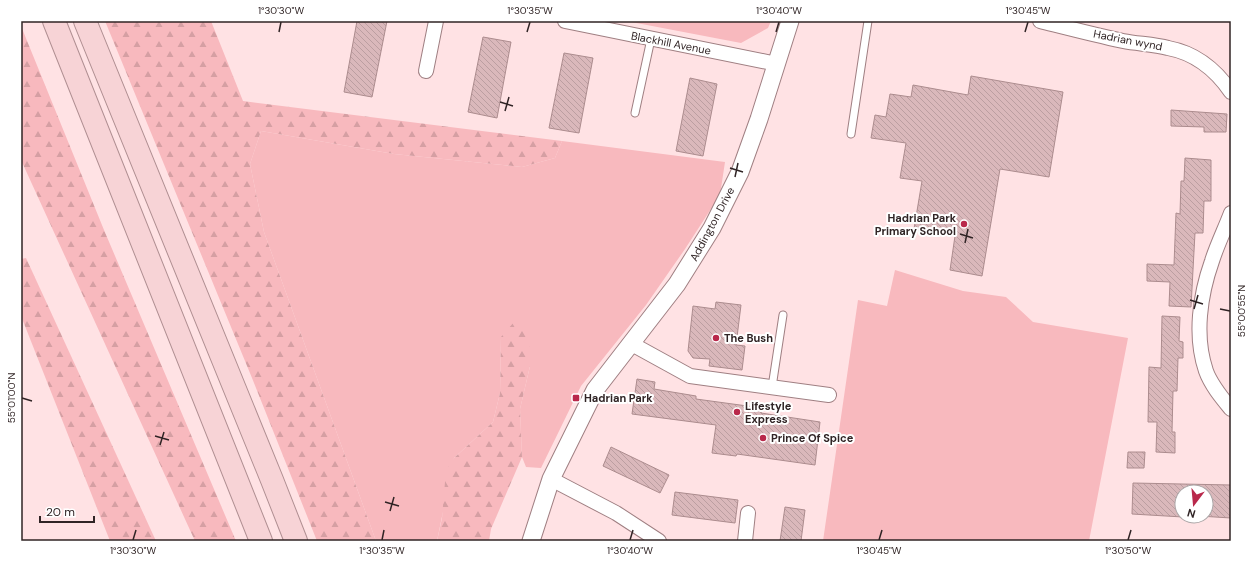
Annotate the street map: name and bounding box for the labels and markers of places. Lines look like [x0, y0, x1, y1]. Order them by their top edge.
place label: Hadrian Park Primary School [875, 211, 957, 238]
marker: Hadrian Park Primary School [959, 219, 969, 229]
place label: The Bush [724, 331, 773, 345]
marker: The Bush [711, 333, 721, 343]
place label: Hadrian Park [584, 391, 653, 405]
marker: Hadrian Park [571, 393, 581, 403]
place label: Lifestyle Express [745, 399, 792, 426]
marker: Lifestyle Express [732, 407, 742, 417]
place label: Prince Of Spice [771, 431, 854, 445]
marker: Prince Of Spice [758, 433, 768, 443]

